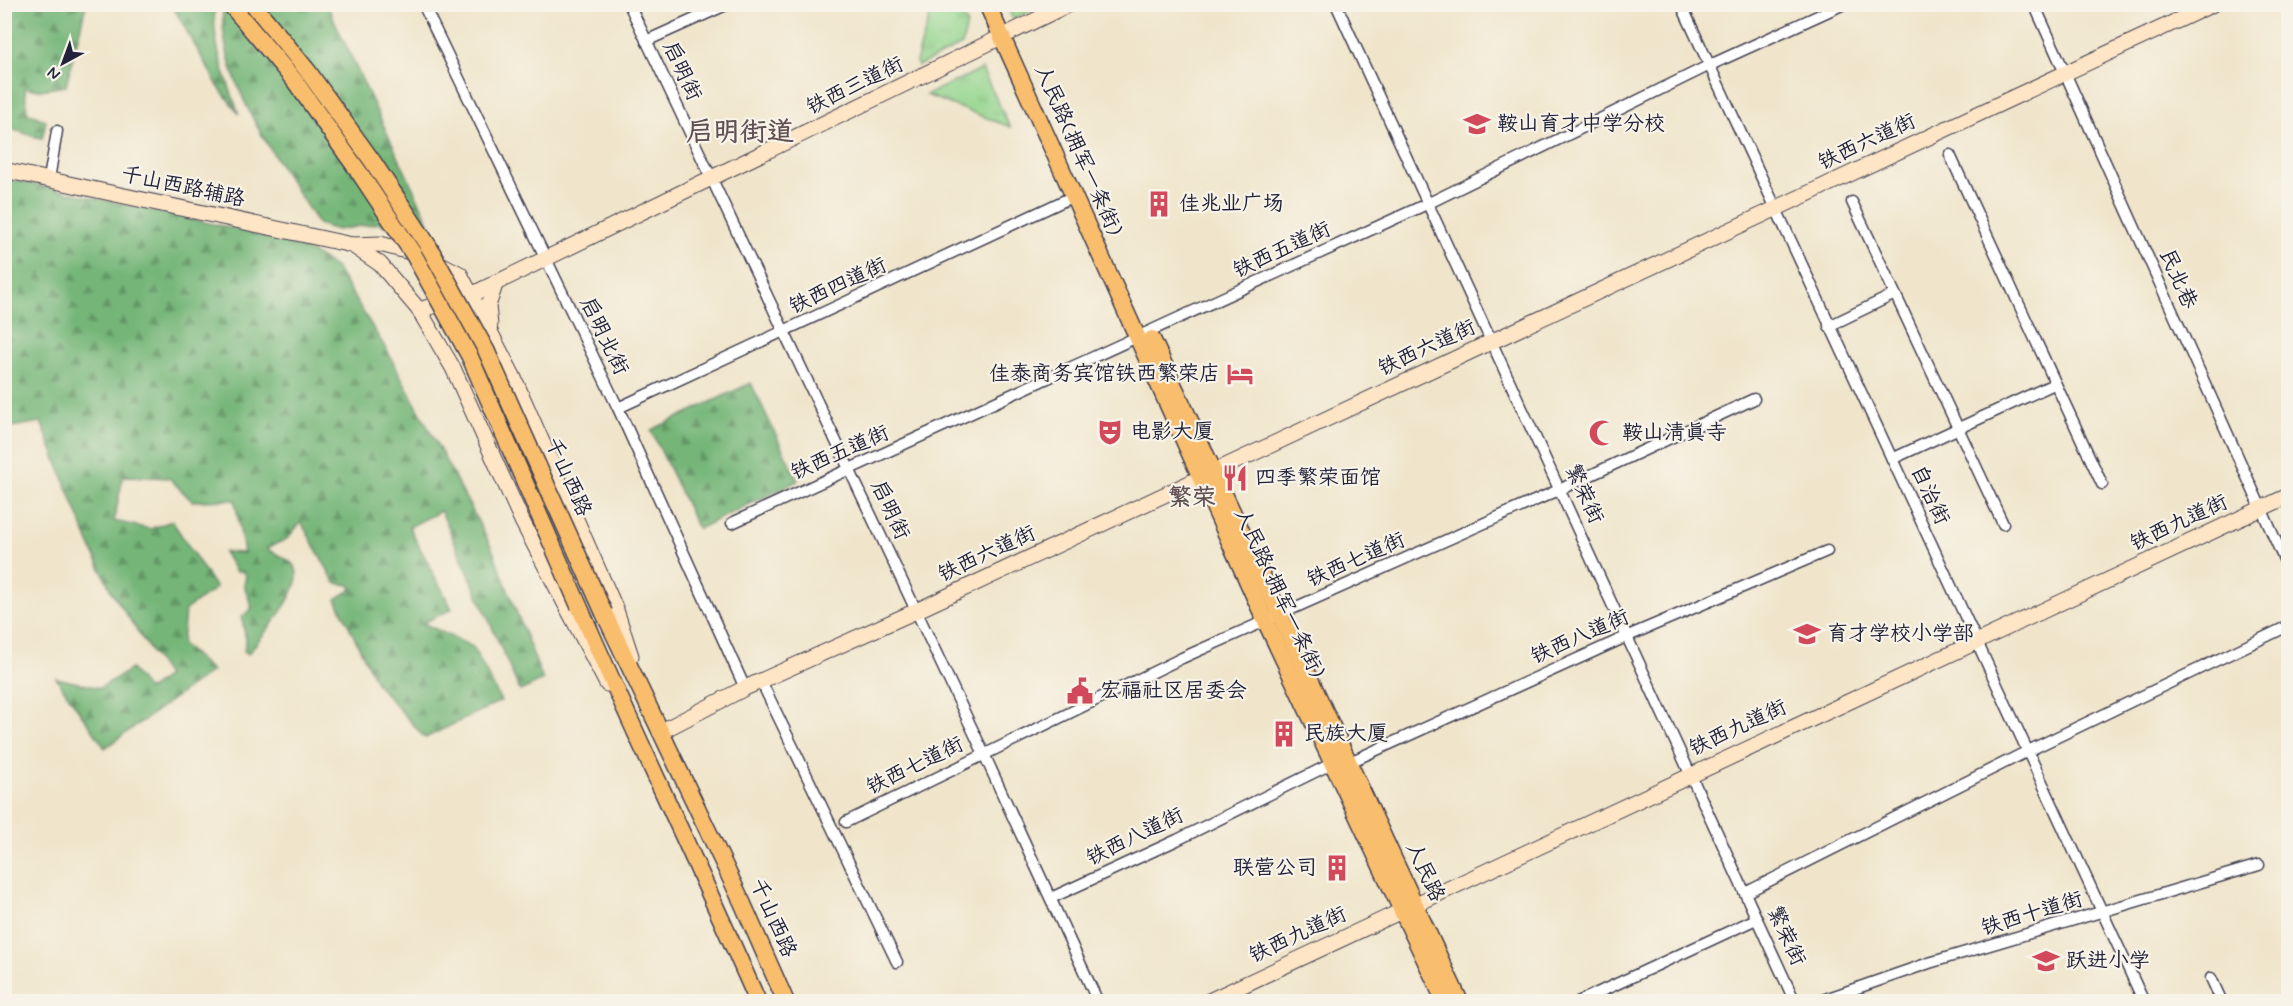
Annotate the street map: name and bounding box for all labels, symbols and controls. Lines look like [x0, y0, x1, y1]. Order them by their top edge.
north arrow [33, 33, 93, 93]
street label: 启明街 [656, 37, 708, 105]
street label: 铁西三道街 [802, 50, 908, 122]
street label: 人民路(拥军一条街) [1028, 60, 1129, 240]
text: N [43, 62, 65, 85]
street label: 铁西六道街 [1814, 107, 1920, 177]
school or university icon: 鞍山育才中学分校 [1462, 109, 1492, 139]
place label: 鞍山育才中学分校 [1497, 110, 1665, 138]
district label: 启明街道 [686, 115, 794, 150]
street label: 千山西路辅路 [118, 160, 248, 214]
building icon: 佳兆业广场 [1144, 189, 1174, 219]
place label: 佳兆业广场 [1179, 190, 1284, 218]
street label: 铁西五道街 [1229, 215, 1335, 285]
street label: 民北巷 [2152, 245, 2204, 313]
street label: 铁西四道街 [785, 251, 891, 321]
street label: 启明北街 [573, 292, 635, 380]
street label: 铁西六道街 [1374, 313, 1480, 383]
hotel icon: 佳泰商务宾馆铁西繁荣店 [1225, 359, 1255, 389]
place label: 佳泰商务宾馆铁西繁荣店 [989, 360, 1220, 388]
theatre icon: 电影大厦 [1095, 417, 1125, 447]
place label: 电影大厦 [1130, 418, 1214, 446]
mosque icon: 鞍山清真寺 [1587, 418, 1617, 448]
street label: 铁西五道街 [786, 419, 894, 487]
place label: 鞍山清真寺 [1622, 419, 1727, 447]
street label: 千山西路 [538, 433, 598, 521]
street label: 繁荣街 [1558, 460, 1610, 528]
street label: 自治街 [1904, 461, 1956, 529]
restaurant icon: 四季繁荣面馆 [1220, 463, 1250, 493]
place label: 四季繁荣面馆 [1255, 464, 1381, 492]
street label: 启明街 [864, 476, 916, 544]
district label: 繁荣 [1168, 483, 1216, 514]
street label: 铁西九道街 [2126, 488, 2232, 558]
street label: 人民路(拥军一条街) [1227, 503, 1331, 683]
street label: 铁西六道街 [934, 519, 1040, 589]
street label: 铁西七道街 [1302, 526, 1410, 594]
street label: 铁西八道街 [1526, 603, 1634, 671]
school or university icon: 育才学校小学部 [1792, 619, 1822, 649]
place label: 育才学校小学部 [1827, 620, 1974, 648]
public building icon: 宏福社区居委会 [1065, 676, 1095, 706]
place label: 宏福社区居委会 [1100, 677, 1247, 705]
street label: 铁西九道街 [1685, 693, 1791, 763]
building icon: 民族大厦 [1269, 719, 1299, 749]
place label: 民族大厦 [1304, 720, 1388, 748]
street label: 铁西七道街 [862, 730, 968, 802]
street label: 铁西八道街 [1082, 801, 1188, 873]
street label: 人民路 [1399, 838, 1451, 906]
building icon: 联营公司 [1322, 853, 1352, 883]
place label: 联营公司 [1233, 854, 1317, 882]
street label: 千山西路 [743, 874, 803, 962]
street label: 铁西十道街 [1978, 885, 2086, 943]
street label: 铁西九道街 [1245, 900, 1351, 970]
street label: 繁荣街 [1760, 902, 1812, 970]
school or university icon: 跃进小学 [2031, 946, 2061, 976]
place label: 跃进小学 [2066, 947, 2150, 975]

